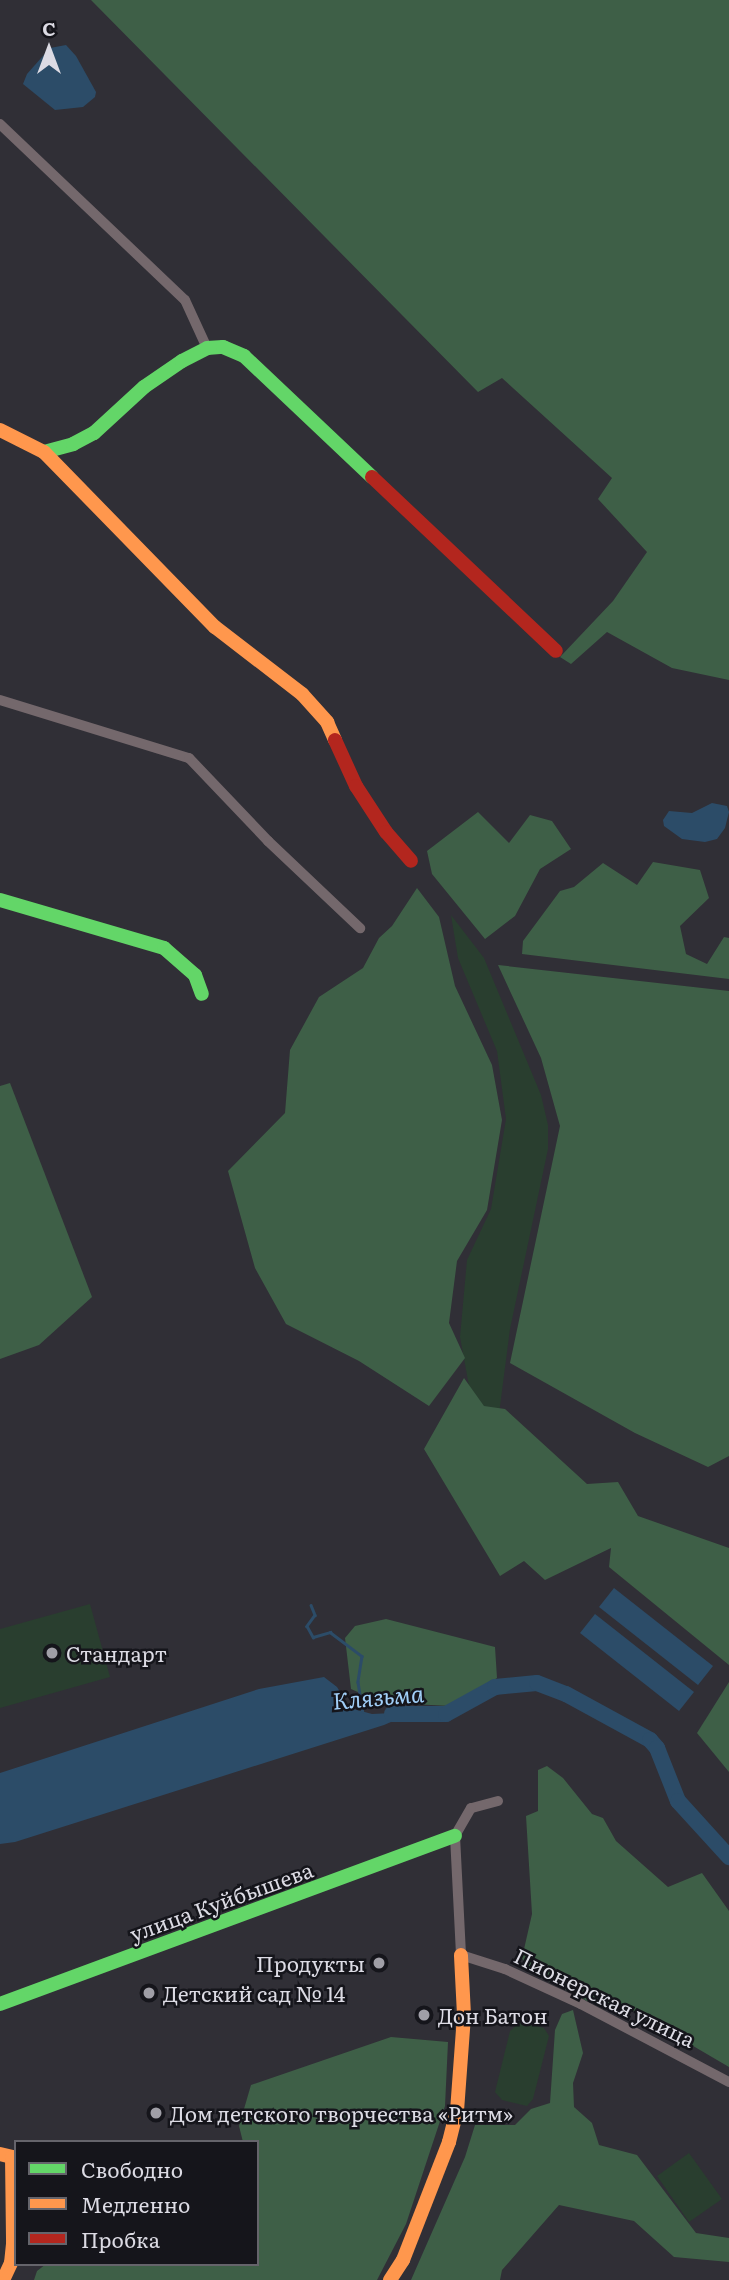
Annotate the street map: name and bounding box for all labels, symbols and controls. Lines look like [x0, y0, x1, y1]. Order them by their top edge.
north arrow [14, 14, 84, 84]
text: С [42, 14, 56, 42]
place label: Стандарт [66, 1640, 167, 1666]
marker: Стандарт [44, 1645, 60, 1661]
water label: Клязьма [331, 1678, 425, 1714]
street label: улица Куйбышева [126, 1856, 316, 1946]
street label: Пионерская улица [510, 1942, 700, 2052]
place label: Продукты [256, 1950, 365, 1976]
marker: Продукты [371, 1955, 387, 1971]
place label: Детский сад № 14 [163, 1980, 345, 2006]
marker: Детский сад № 14 [141, 1985, 157, 2001]
place label: Дон Батон [438, 2002, 547, 2028]
marker: Дон Батон [416, 2007, 432, 2023]
place label: Дом детского творчества «Ритм» [170, 2100, 513, 2126]
marker: Дом детского творчества «Ритм» [148, 2105, 164, 2121]
legend [14, 2140, 259, 2266]
text: Свободно [81, 2153, 183, 2184]
text: Медленно [81, 2188, 190, 2219]
text: Пробка [81, 2223, 160, 2254]

